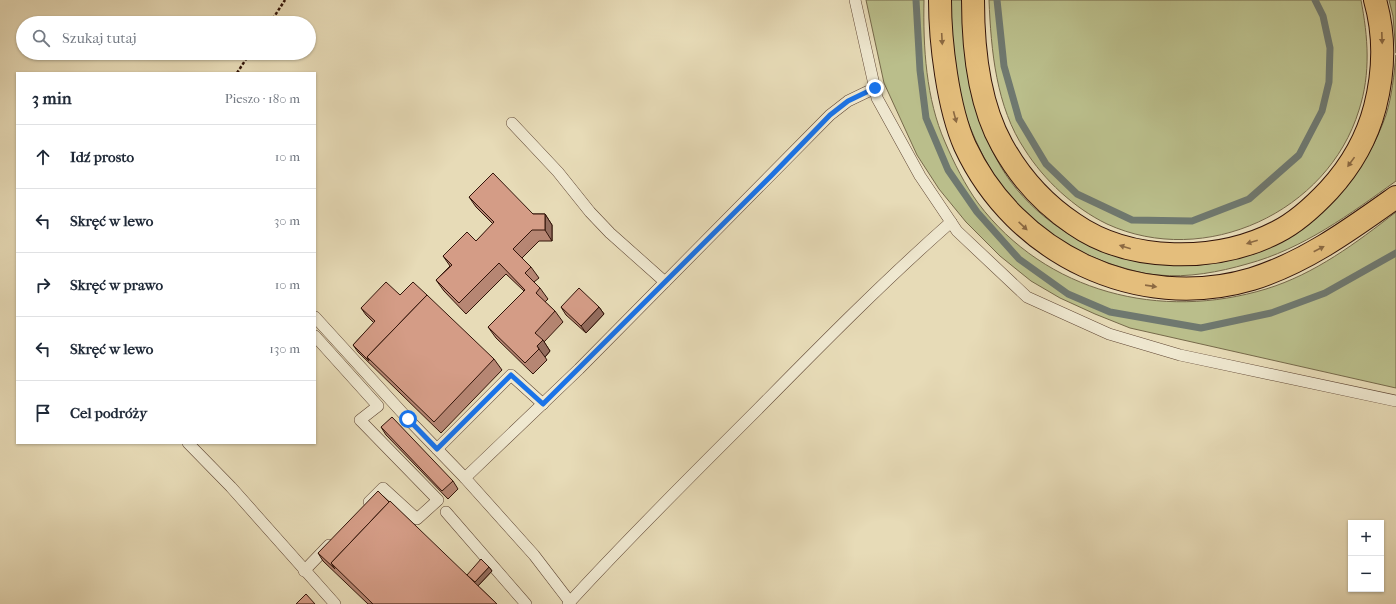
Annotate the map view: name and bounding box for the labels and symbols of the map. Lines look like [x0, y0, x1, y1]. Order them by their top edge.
one-way arrow [1379, 32, 1385, 45]
one-way arrow [938, 33, 945, 45]
route end [866, 79, 884, 97]
one-way arrow [953, 111, 959, 123]
one-way arrow [1347, 157, 1355, 167]
one-way arrow [1018, 221, 1028, 230]
one-way arrow [1246, 240, 1258, 246]
one-way arrow [1118, 243, 1130, 249]
one-way arrow [1313, 246, 1325, 252]
one-way arrow [1145, 283, 1157, 289]
route start [399, 410, 417, 428]

